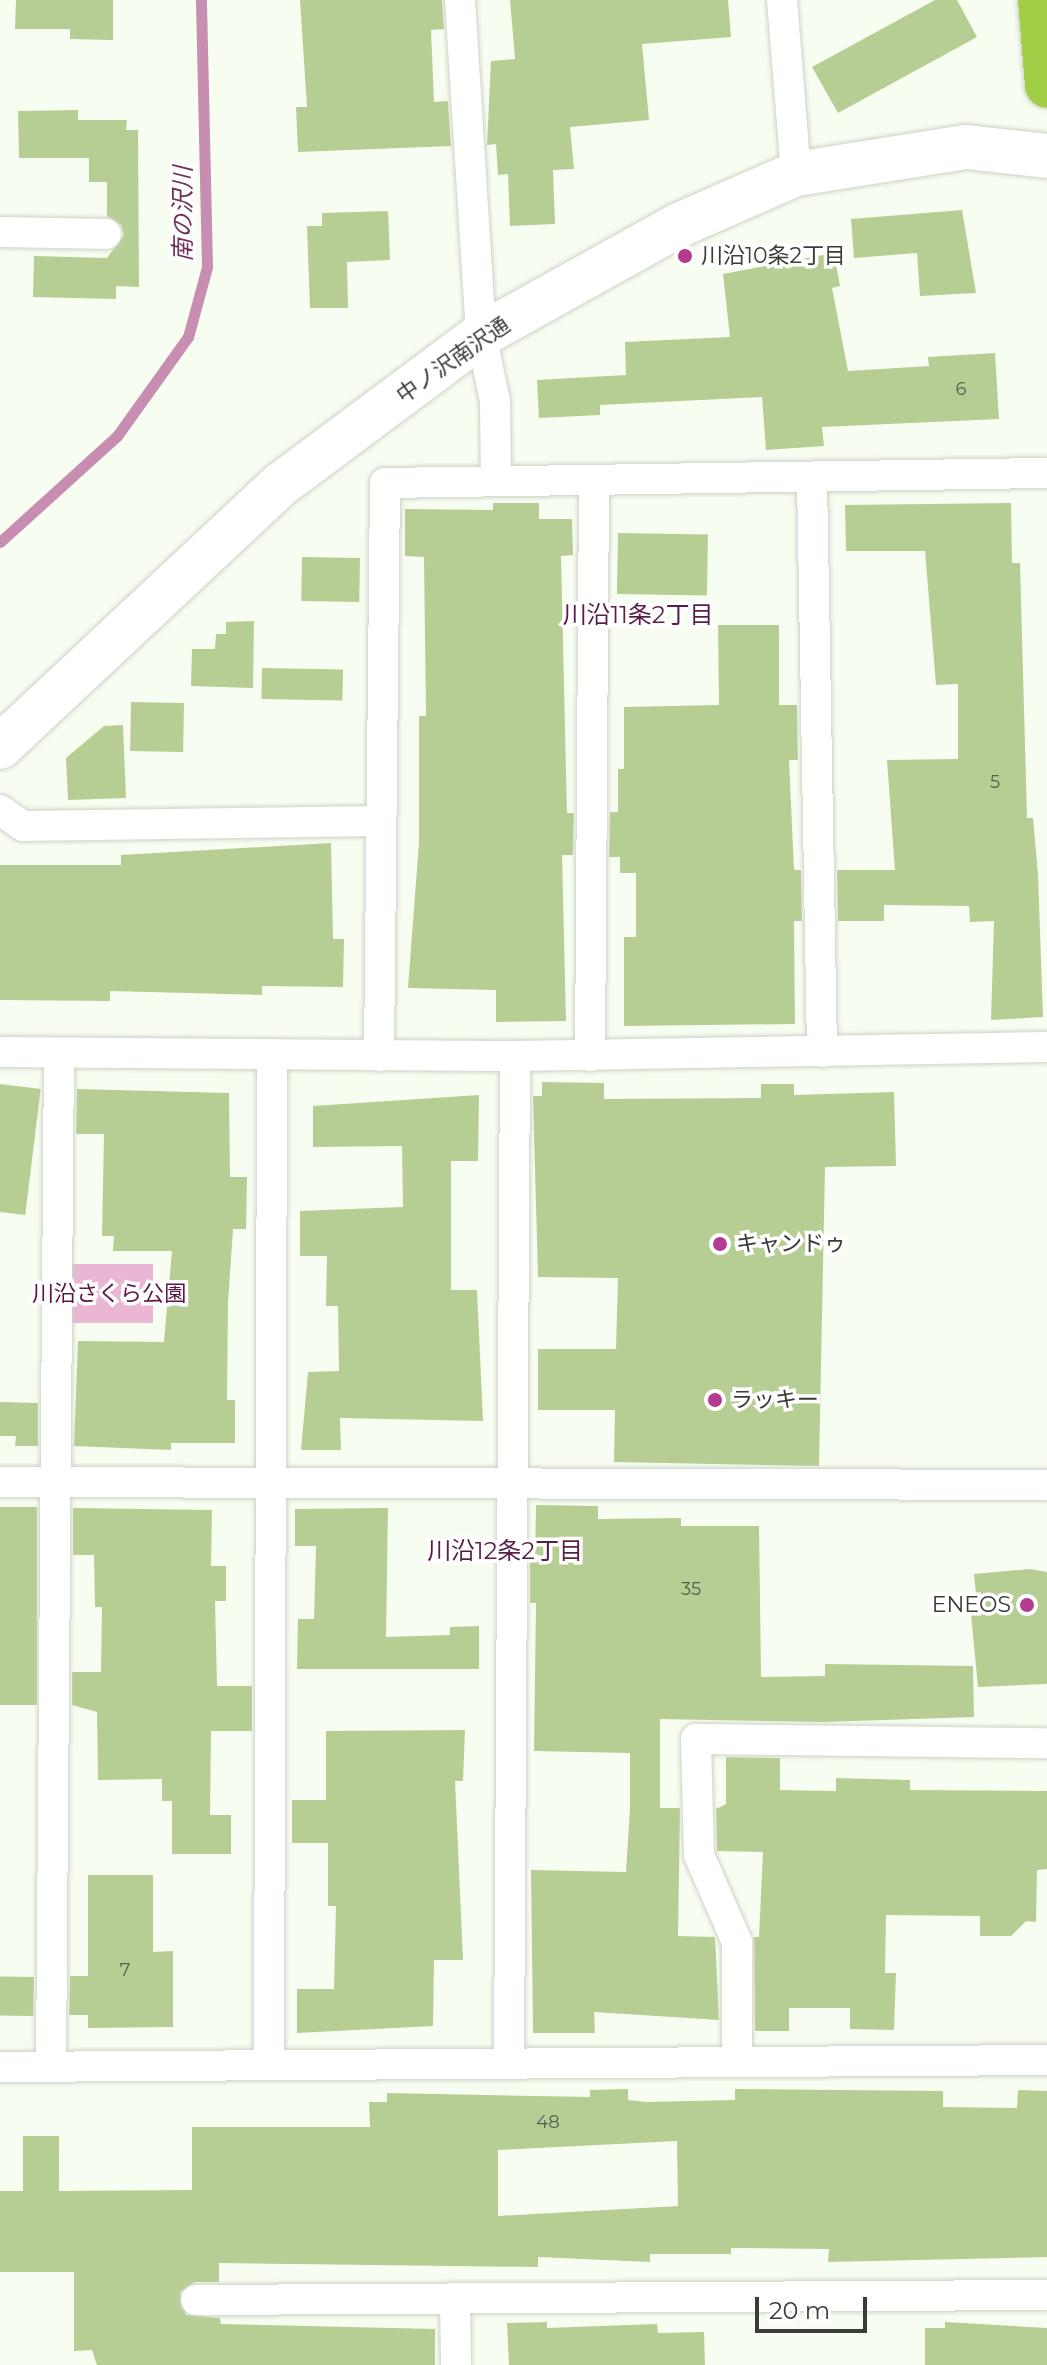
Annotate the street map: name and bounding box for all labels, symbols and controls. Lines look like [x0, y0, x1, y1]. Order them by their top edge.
water label: 南の沢川 [169, 166, 197, 262]
place label: 川沿10条2丁目 [701, 243, 846, 269]
marker: 川沿10条2丁目 [676, 247, 694, 265]
street label: 中ノ沢南沢通 [391, 311, 515, 409]
house number: 6 [956, 378, 966, 400]
district label: 川沿11条2丁目 [563, 601, 713, 629]
house number: 5 [990, 771, 1000, 793]
place label: キャンドゥ [736, 1231, 846, 1257]
marker: キャンドゥ [711, 1235, 729, 1253]
park label: 川沿さくら公園 [32, 1281, 186, 1307]
place label: ラッキー [731, 1387, 819, 1413]
marker: ラッキー [706, 1391, 724, 1409]
district label: 川沿12条2丁目 [427, 1537, 583, 1565]
house number: 35 [681, 1578, 701, 1600]
place label: ENEOS [932, 1592, 1011, 1618]
marker: ENEOS [1018, 1596, 1036, 1614]
house number: 7 [120, 1959, 130, 1981]
house number: 48 [536, 2111, 560, 2133]
scale bar [759, 2281, 871, 2331]
text: 20 m [769, 2296, 830, 2325]

